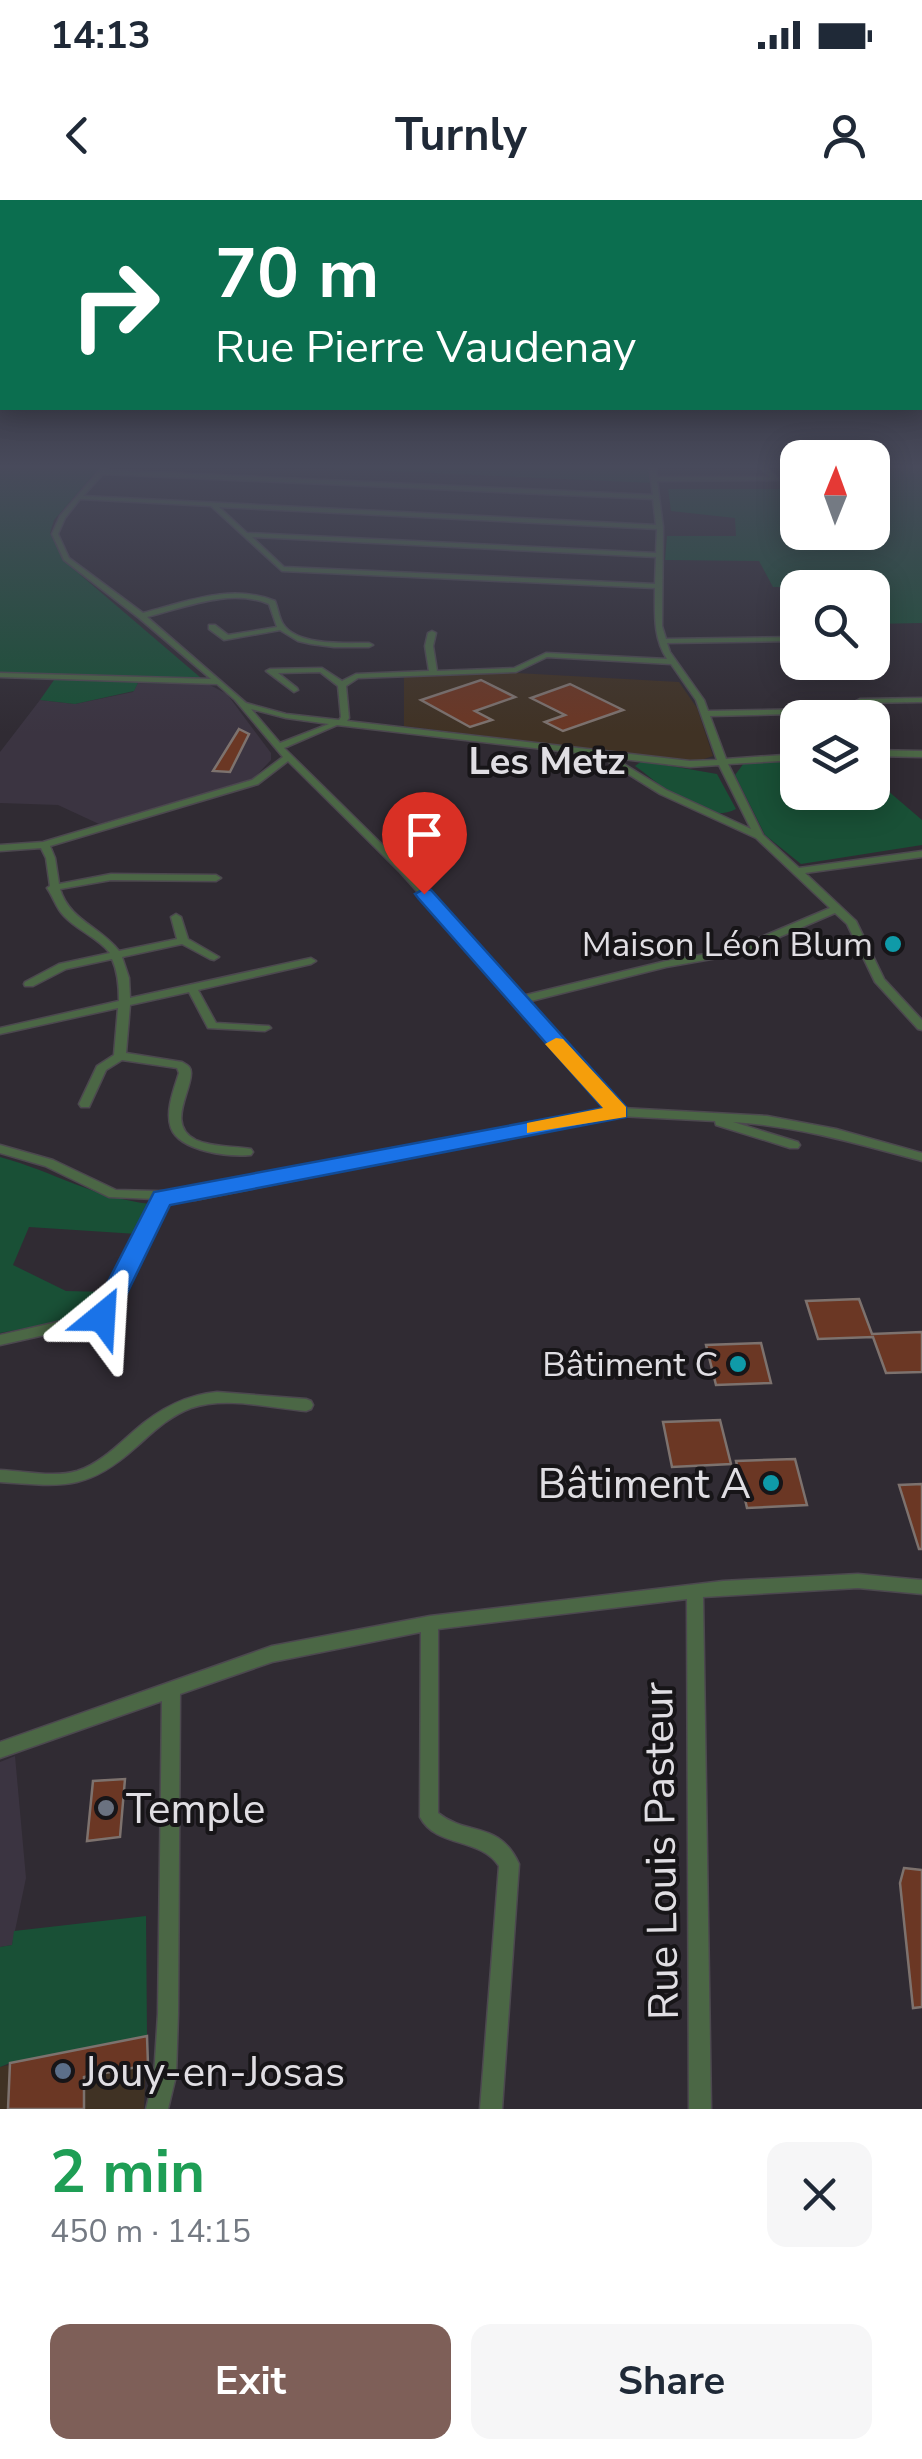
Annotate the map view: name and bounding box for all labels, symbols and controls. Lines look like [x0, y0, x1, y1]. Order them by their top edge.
text: 14:13 [50, 10, 151, 61]
text: Turnly [395, 105, 527, 166]
icon: back [50, 108, 105, 163]
icon: person [817, 108, 872, 163]
text: 70 m [215, 226, 379, 322]
icon: right [50, 240, 180, 370]
text: Rue Pierre Vaudenay [215, 317, 636, 378]
north arrow [780, 440, 890, 550]
map controls [780, 440, 890, 810]
button: search [780, 570, 890, 680]
button: layers [780, 700, 890, 810]
district label: Les Metz [469, 736, 625, 787]
pin [382, 792, 467, 895]
icon: arrive [397, 807, 452, 862]
place label: Maison Léon Blum [582, 921, 873, 968]
marker: Maison Léon Blum [882, 933, 904, 955]
position arrow [50, 1265, 154, 1369]
place label: Bâtiment C [542, 1341, 718, 1388]
marker: Bâtiment C [727, 1353, 749, 1375]
place label: Bâtiment A [538, 1456, 751, 1513]
marker: Bâtiment A [760, 1472, 782, 1494]
street label: Rue Louis Pasteur [630, 1681, 693, 2021]
place label: Temple [126, 1781, 265, 1838]
marker: Temple [95, 1797, 117, 1819]
place label: Jouy-en-Josas [82, 2044, 345, 2101]
marker: Jouy-en-Josas [52, 2060, 74, 2082]
text: 2 min [50, 2131, 205, 2213]
button: close [767, 2142, 872, 2247]
text: 450 m · 14:15 [50, 2210, 251, 2253]
button: Exit [50, 2324, 451, 2439]
button: Share [471, 2324, 872, 2439]

